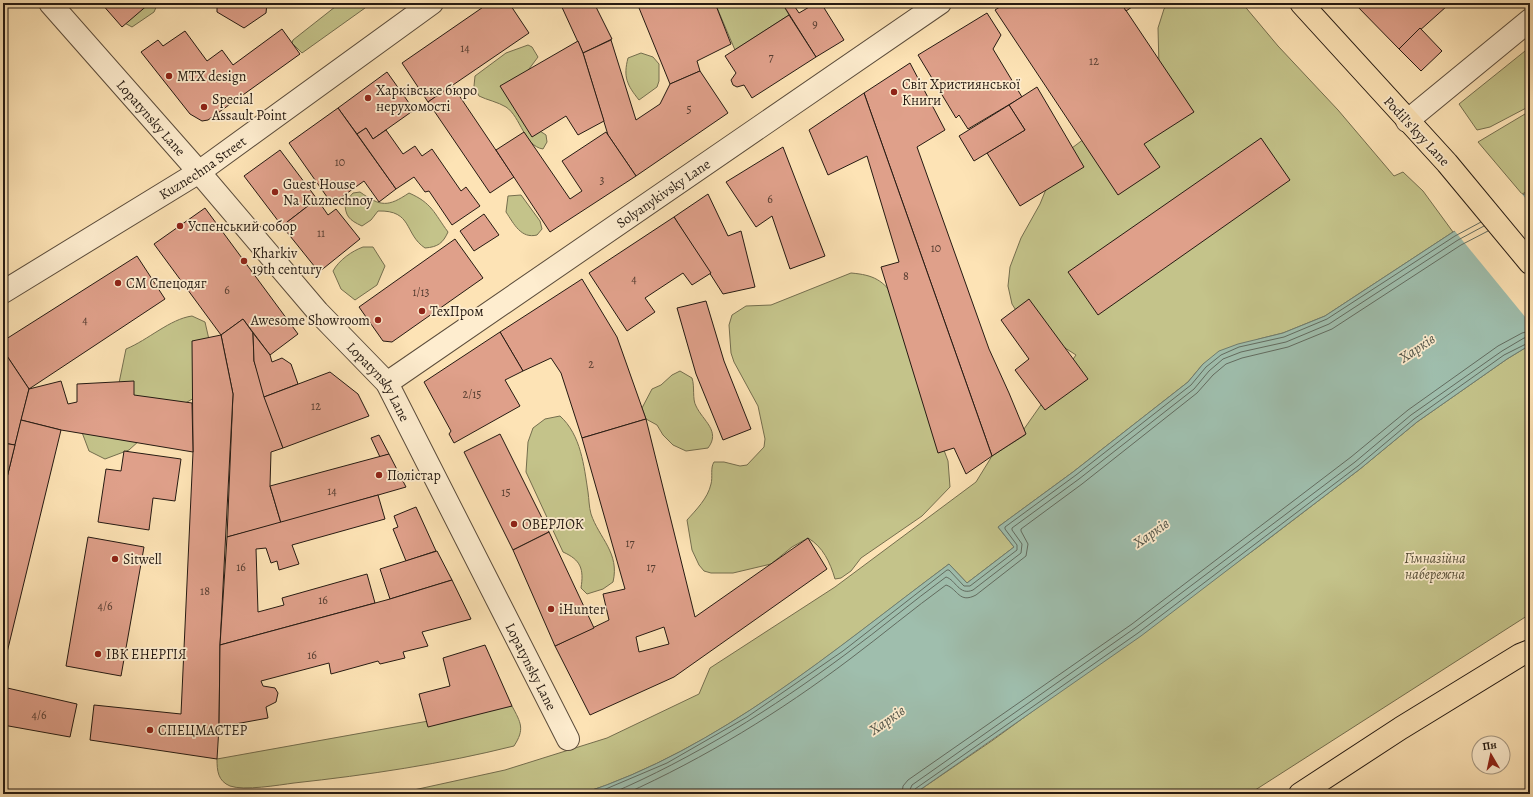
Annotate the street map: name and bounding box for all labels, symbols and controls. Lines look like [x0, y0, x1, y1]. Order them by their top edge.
house number: 9 [812, 16, 818, 32]
house number: 14 [460, 40, 470, 56]
house number: 7 [768, 49, 774, 65]
house number: 12 [1089, 53, 1099, 69]
place label: MTX design [177, 67, 247, 86]
marker: MTX design [164, 71, 174, 81]
place label: Світ Християнської Книги [902, 75, 1020, 110]
street label: Lopatynsky Lane [112, 76, 190, 160]
place label: Харківське бюро нерухомості [376, 81, 477, 116]
marker: Світ Християнської Книги [889, 87, 899, 97]
place label: Special Assault Point [211, 90, 287, 125]
street label: Podilʹsʹkyy Lane [1379, 92, 1454, 170]
marker: Харківське бюро нерухомості [363, 93, 373, 103]
house number: 5 [686, 101, 692, 117]
marker: Special Assault Point [199, 102, 209, 112]
street label: Kuznechna Street [155, 132, 250, 204]
house number: 10 [335, 154, 345, 170]
street label: Solyanykivsky Lane [613, 155, 714, 233]
house number: 3 [600, 172, 605, 188]
place label: Guest House Na Kuznechnoy [283, 175, 373, 210]
marker: Guest House Na Kuznechnoy [270, 187, 280, 197]
house number: 6 [767, 191, 773, 207]
place label: Успенський собор [188, 217, 297, 236]
marker: Успенський собор [175, 221, 185, 231]
house number: 11 [317, 225, 325, 241]
house number: 10 [931, 240, 941, 256]
place label: Kharkiv 19th century [252, 244, 322, 279]
marker: Kharkiv 19th century [239, 256, 249, 266]
house number: 8 [903, 268, 909, 284]
house number: 4 [631, 271, 637, 287]
place label: СМ Спецодяг [126, 274, 207, 293]
marker: СМ Спецодяг [113, 278, 123, 288]
house number: 6 [224, 282, 230, 298]
house number: 1/13 [412, 284, 430, 300]
place label: ТехПром [430, 302, 484, 321]
marker: ТехПром [417, 306, 427, 316]
place label: Awesome Showroom [250, 311, 370, 330]
house number: 4 [82, 312, 88, 328]
marker: Awesome Showroom [373, 315, 383, 325]
water label: Харків [1394, 328, 1439, 368]
street label: Lopatynsky Lane [342, 338, 414, 425]
house number: 2 [588, 356, 594, 372]
house number: 2/15 [463, 386, 481, 402]
house number: 12 [311, 398, 321, 414]
place label: Полістар [387, 466, 441, 485]
marker: Полістар [374, 470, 384, 480]
house number: 14 [327, 483, 337, 499]
house number: 15 [501, 484, 511, 500]
water label: Харків [1128, 513, 1173, 553]
place label: ОВЕРЛОК [522, 515, 584, 534]
marker: ОВЕРЛОК [509, 519, 519, 529]
house number: 17 [625, 535, 636, 551]
park label: Гімназійна набережна [1404, 549, 1466, 584]
place label: Sitwell [123, 550, 162, 569]
marker: Sitwell [110, 554, 120, 564]
house number: 16 [236, 559, 246, 575]
house number: 17 [646, 559, 657, 575]
house number: 18 [200, 583, 210, 599]
house number: 16 [318, 592, 328, 608]
house number: 4/6 [98, 598, 113, 614]
place label: iHunter [559, 600, 606, 619]
marker: iHunter [546, 604, 556, 614]
street label: Lopatynsky Lane [500, 620, 561, 714]
place label: ІВК ЕНЕРГІЯ [106, 645, 186, 664]
house number: 16 [307, 647, 317, 663]
marker: ІВК ЕНЕРГІЯ [93, 649, 103, 659]
water label: Харків [864, 700, 909, 740]
house number: 4/6 [32, 707, 47, 723]
place label: СПЕЦМАСТЕР [158, 721, 248, 740]
marker: СПЕЦМАСТЕР [145, 725, 155, 735]
north arrow [1471, 735, 1511, 775]
text: Пн [1481, 737, 1498, 754]

